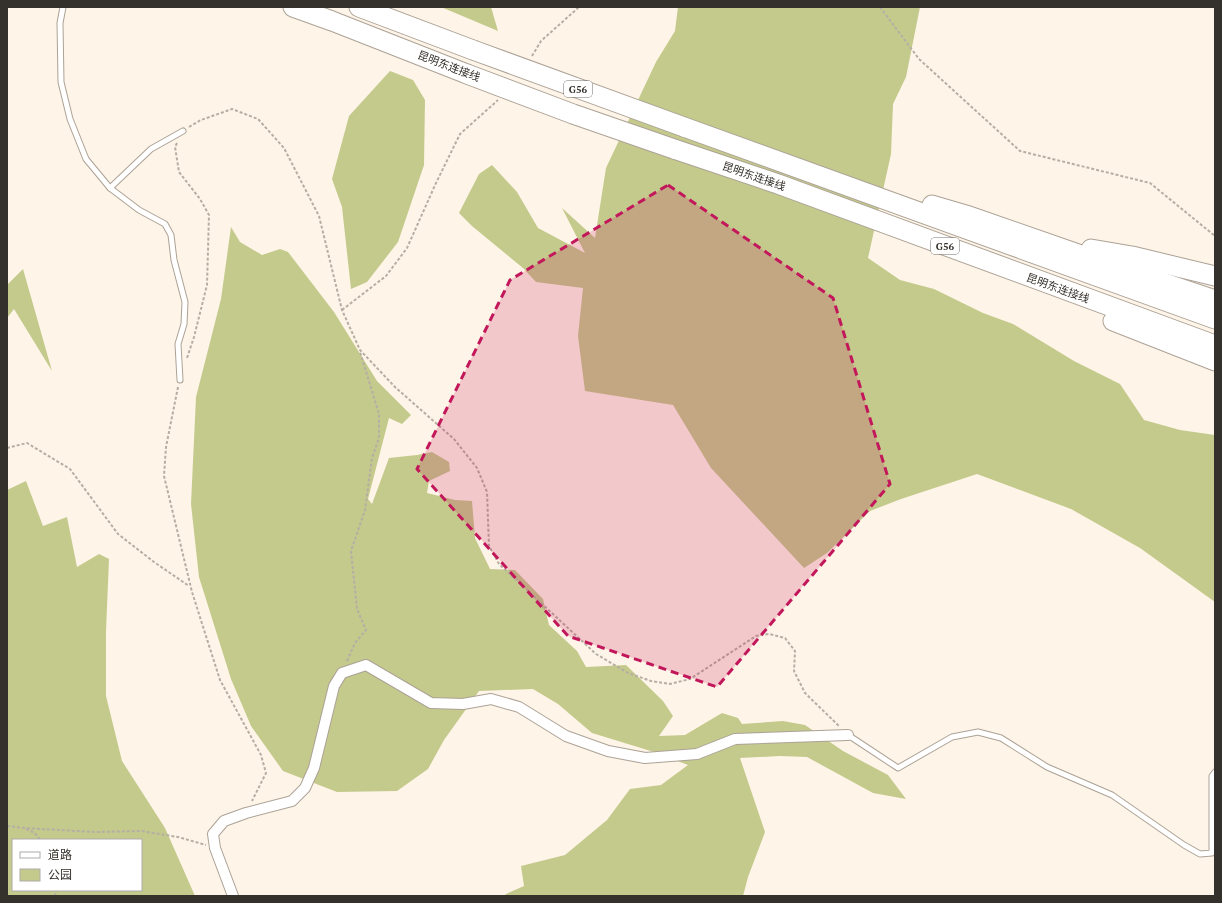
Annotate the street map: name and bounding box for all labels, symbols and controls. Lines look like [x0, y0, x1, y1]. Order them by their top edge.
street label: 昆明东连接线 [416, 48, 482, 84]
road number: G56 [564, 81, 592, 97]
street label: 昆明东连接线 [721, 159, 787, 193]
road number: G56 [931, 238, 959, 254]
street label: 昆明东连接线 [1025, 270, 1091, 306]
legend [12, 839, 142, 891]
text: 道路 [48, 847, 72, 862]
text: 公园 [48, 867, 72, 882]

